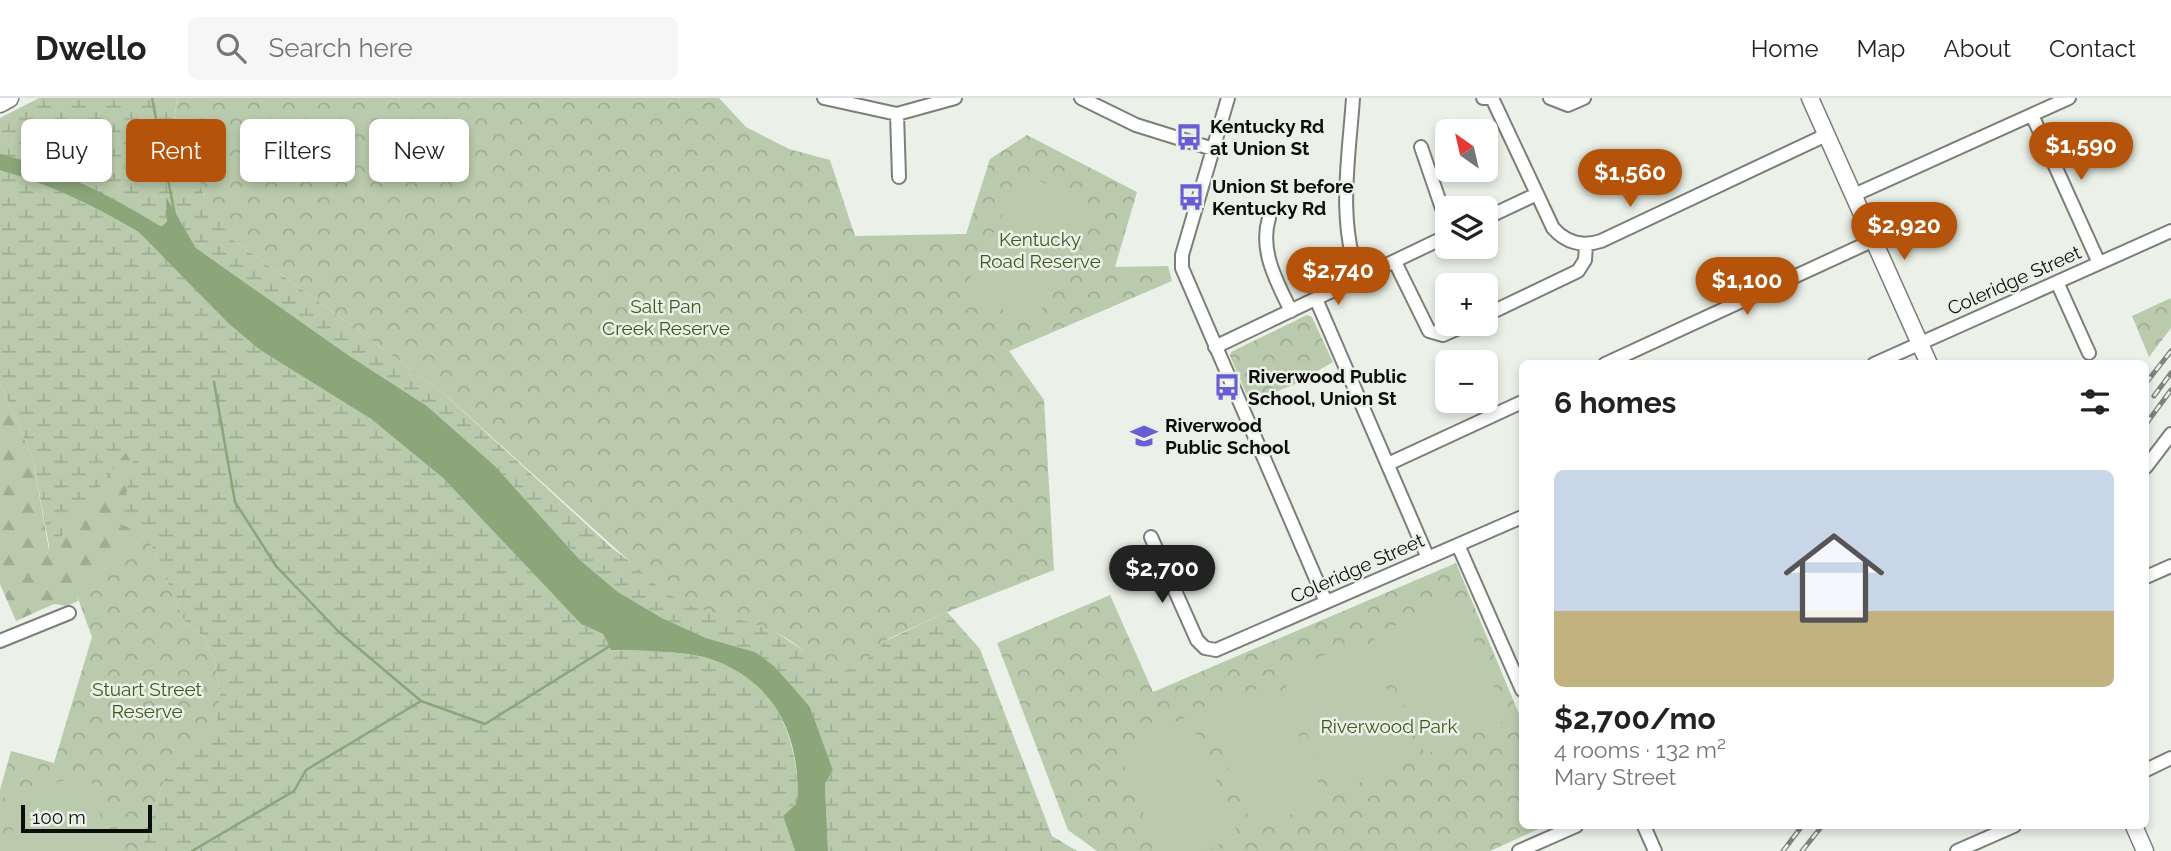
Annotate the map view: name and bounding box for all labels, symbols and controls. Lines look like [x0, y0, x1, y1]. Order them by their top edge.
search box [188, 17, 678, 80]
text: Dwello [35, 29, 146, 68]
icon: search [212, 29, 250, 67]
text: Search here [268, 33, 413, 63]
text: Home [1751, 34, 1819, 63]
text: Map [1857, 34, 1905, 63]
text: About [1943, 34, 2011, 63]
text: Contact [2049, 34, 2136, 63]
place label: Kentucky Rd at Union St [1210, 115, 1324, 159]
chip: Buy [21, 119, 112, 182]
chip: Rent [126, 119, 226, 182]
chip: Filters [240, 119, 355, 182]
chip: New [369, 119, 469, 182]
north arrow [1435, 119, 1498, 182]
map controls [1435, 119, 1498, 413]
bus stop icon: Kentucky Rd at Union St [1174, 122, 1204, 152]
pin: $1,590 [2024, 122, 2138, 182]
text: $1,590 [2045, 131, 2117, 158]
pin: $1,560 [1573, 150, 1687, 209]
text: $1,560 [1594, 158, 1666, 185]
place label: Union St before Kentucky Rd [1212, 175, 1354, 219]
bus stop icon: Union St before Kentucky Rd [1176, 182, 1206, 212]
button: layers [1435, 196, 1498, 259]
pin: $2,920 [1847, 202, 1961, 262]
text: $2,920 [1867, 211, 1941, 238]
park label: Kentucky Road Reserve [979, 228, 1101, 272]
street label: Coleridge Street [1944, 240, 2085, 319]
pin: $2,740 [1281, 248, 1395, 307]
text: $2,740 [1302, 256, 1374, 283]
pin: $1,100 [1690, 258, 1804, 317]
text: $1,100 [1712, 266, 1782, 293]
button: + [1435, 273, 1498, 336]
park label: Salt Pan Creek Reserve [602, 295, 730, 339]
button: − [1435, 350, 1498, 413]
place label: Riverwood Public School, Union St [1248, 365, 1407, 409]
bus stop icon: Riverwood Public School, Union St [1212, 372, 1242, 402]
icon: filters [2076, 383, 2114, 421]
text: 6 homes [1554, 385, 1676, 420]
place label: Riverwood Public School [1165, 414, 1291, 458]
school or university icon: Riverwood Public School [1129, 421, 1159, 451]
icon: home [1771, 515, 1897, 641]
street label: Coleridge Street [1287, 528, 1428, 607]
pin: $2,700 [1105, 546, 1219, 605]
text: $2,700 [1125, 554, 1199, 581]
park label: Stuart Street Reserve [92, 678, 203, 722]
text: $2,700/mo [1554, 701, 1716, 736]
park label: Riverwood Park [1320, 715, 1458, 737]
text: 4 rooms · 132 m² [1554, 736, 1726, 763]
text: Mary Street [1554, 763, 1676, 790]
scale bar [21, 802, 152, 834]
text: 100 m [32, 806, 86, 828]

